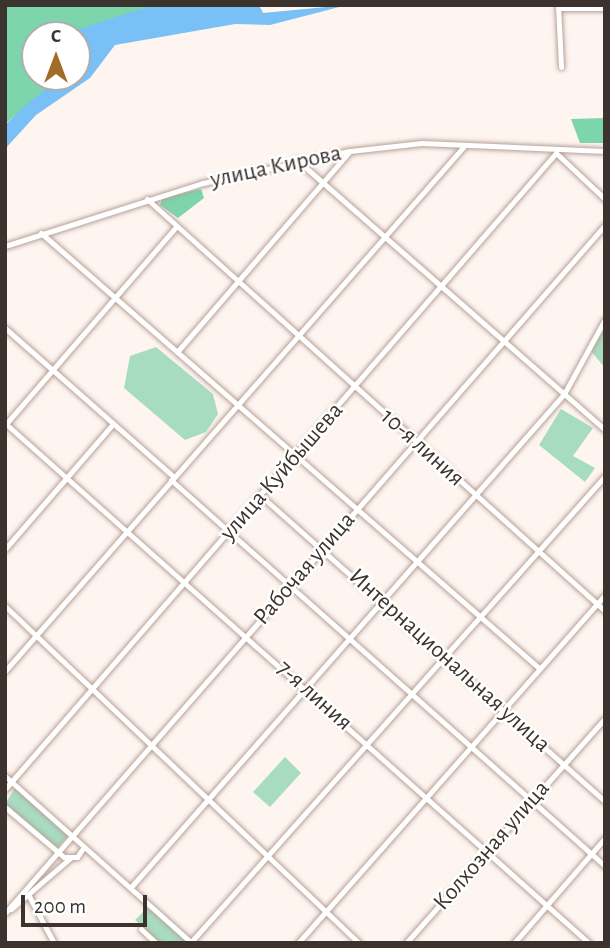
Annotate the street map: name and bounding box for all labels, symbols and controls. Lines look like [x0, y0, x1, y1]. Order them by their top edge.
north arrow [21, 21, 91, 91]
text: С [51, 27, 61, 46]
street label: улица Кирова [208, 139, 344, 195]
street label: улица Куйбышева [214, 397, 350, 547]
street label: 10-я линия [374, 403, 470, 493]
street label: Рабочая улица [248, 506, 362, 632]
street label: Интернациональная улица [342, 563, 556, 759]
street label: 7-я линия [270, 655, 358, 737]
street label: Колхозная улица [428, 775, 556, 917]
scale bar [24, 881, 150, 925]
text: 200 m [34, 896, 86, 917]

